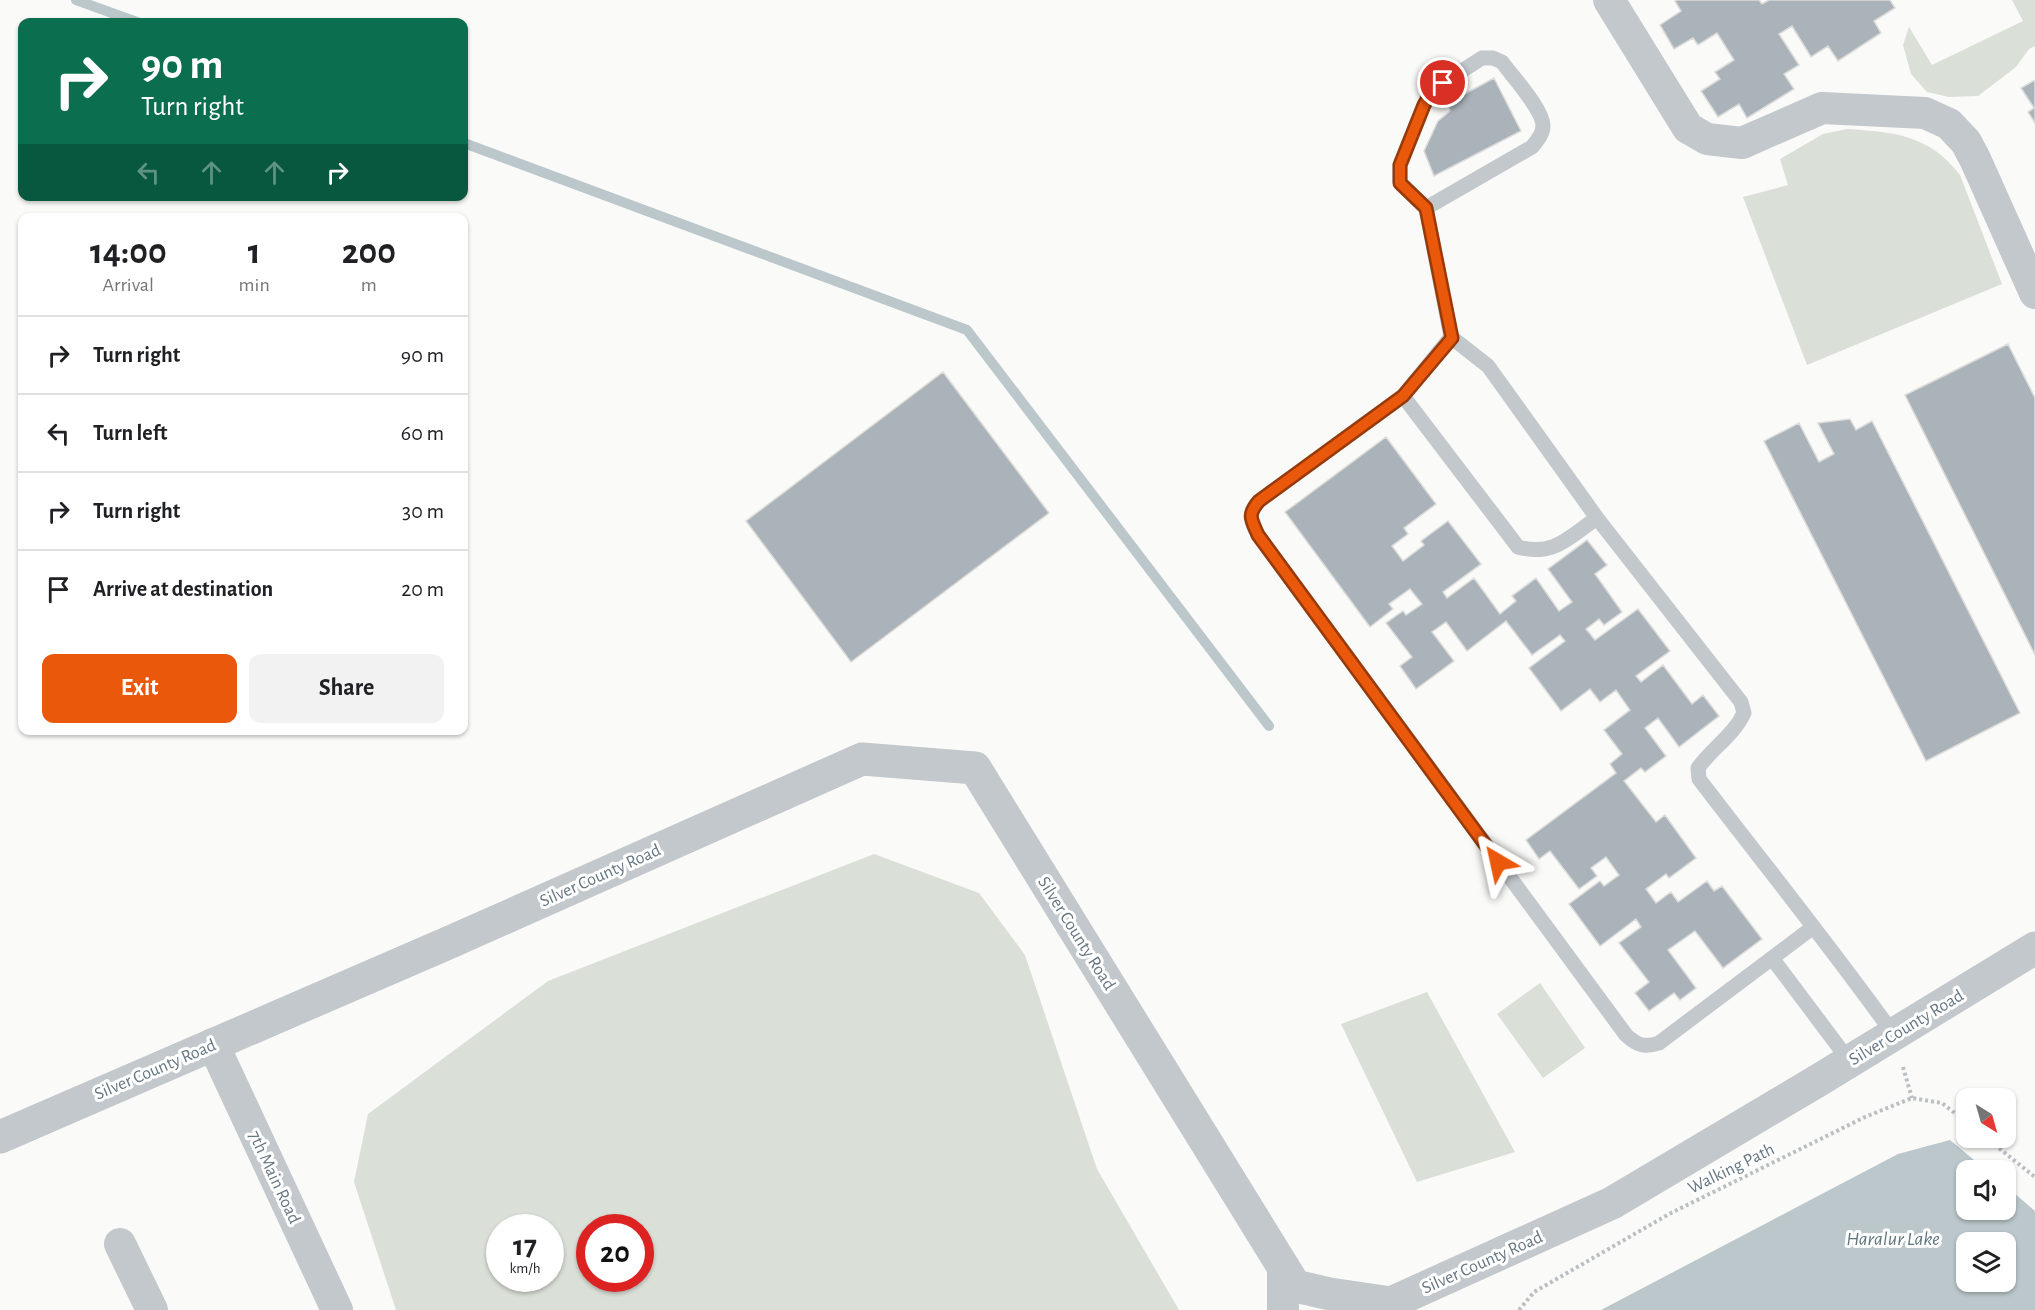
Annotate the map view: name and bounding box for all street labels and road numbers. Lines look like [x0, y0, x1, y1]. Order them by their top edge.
street label: Silver County Road [537, 841, 663, 911]
street label: Silver County Road [1034, 874, 1118, 993]
street label: Silver County Road [1846, 987, 1967, 1069]
street label: Silver County Road [92, 1036, 219, 1104]
street label: 7th Main Road [245, 1128, 303, 1227]
street label: Walking Path [1685, 1140, 1778, 1198]
street label: Silver County Road [1419, 1228, 1545, 1298]

